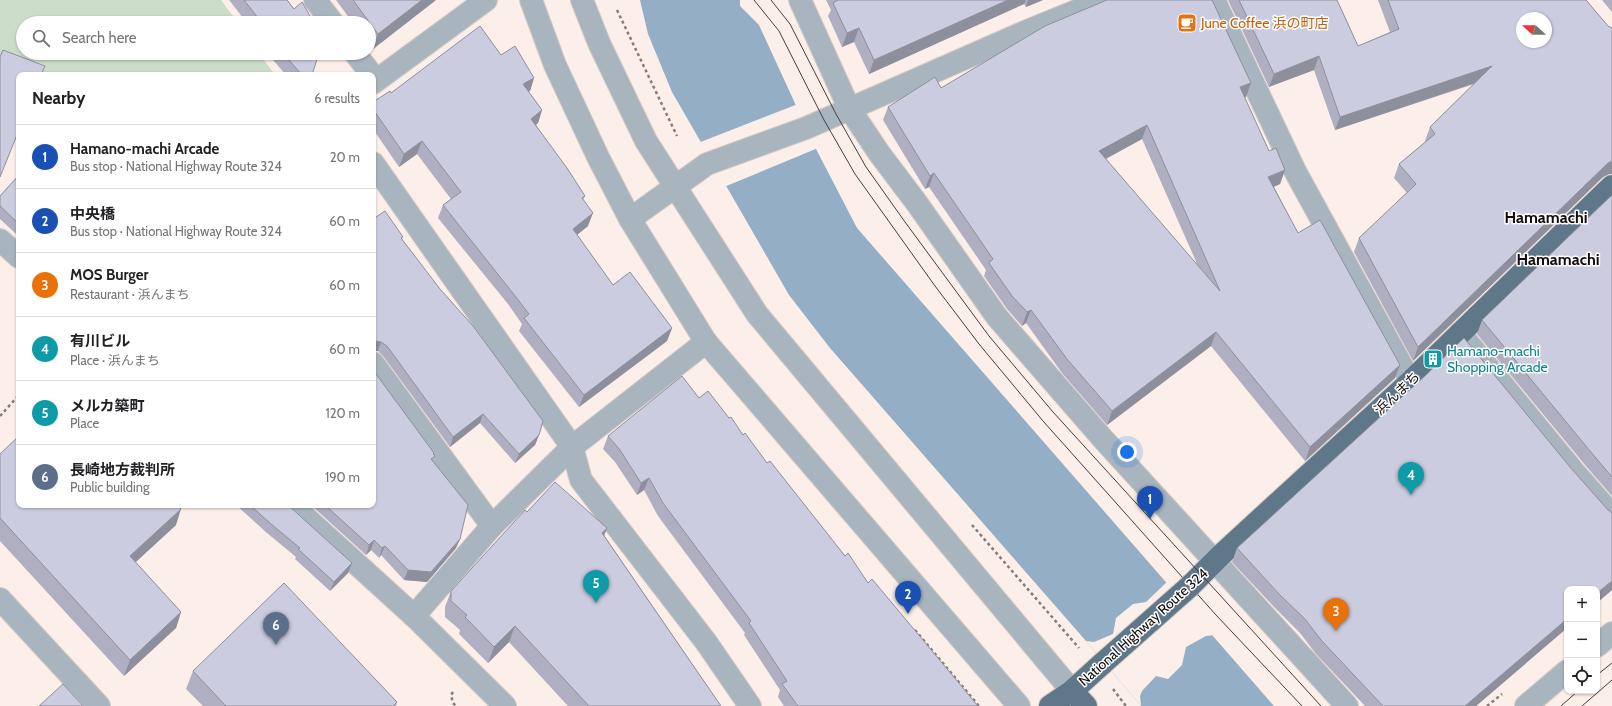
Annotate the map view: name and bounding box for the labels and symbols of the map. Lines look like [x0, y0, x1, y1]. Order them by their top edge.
cafe icon: June Coffee 浜の町店 [1176, 12, 1198, 34]
north arrow [1516, 12, 1552, 48]
place label: June Coffee 浜の町店 [1200, 14, 1329, 32]
district label: Hamamachi [1504, 208, 1588, 227]
district label: Hamamachi [1516, 250, 1600, 269]
place label: Hamano-machi Shopping Arcade [1447, 342, 1548, 376]
building icon: Hamano-machi Shopping Arcade [1422, 348, 1444, 370]
street label: 浜んまち [1370, 367, 1424, 419]
your location [1117, 442, 1137, 462]
pin: 4 [1398, 462, 1424, 495]
pin: 1 [1137, 486, 1163, 519]
street label: National Highway Route 324 [1075, 564, 1211, 690]
pin: 5 [583, 570, 609, 603]
pin: 2 [895, 581, 921, 614]
pin: 3 [1323, 598, 1349, 631]
pin: 6 [263, 612, 289, 645]

